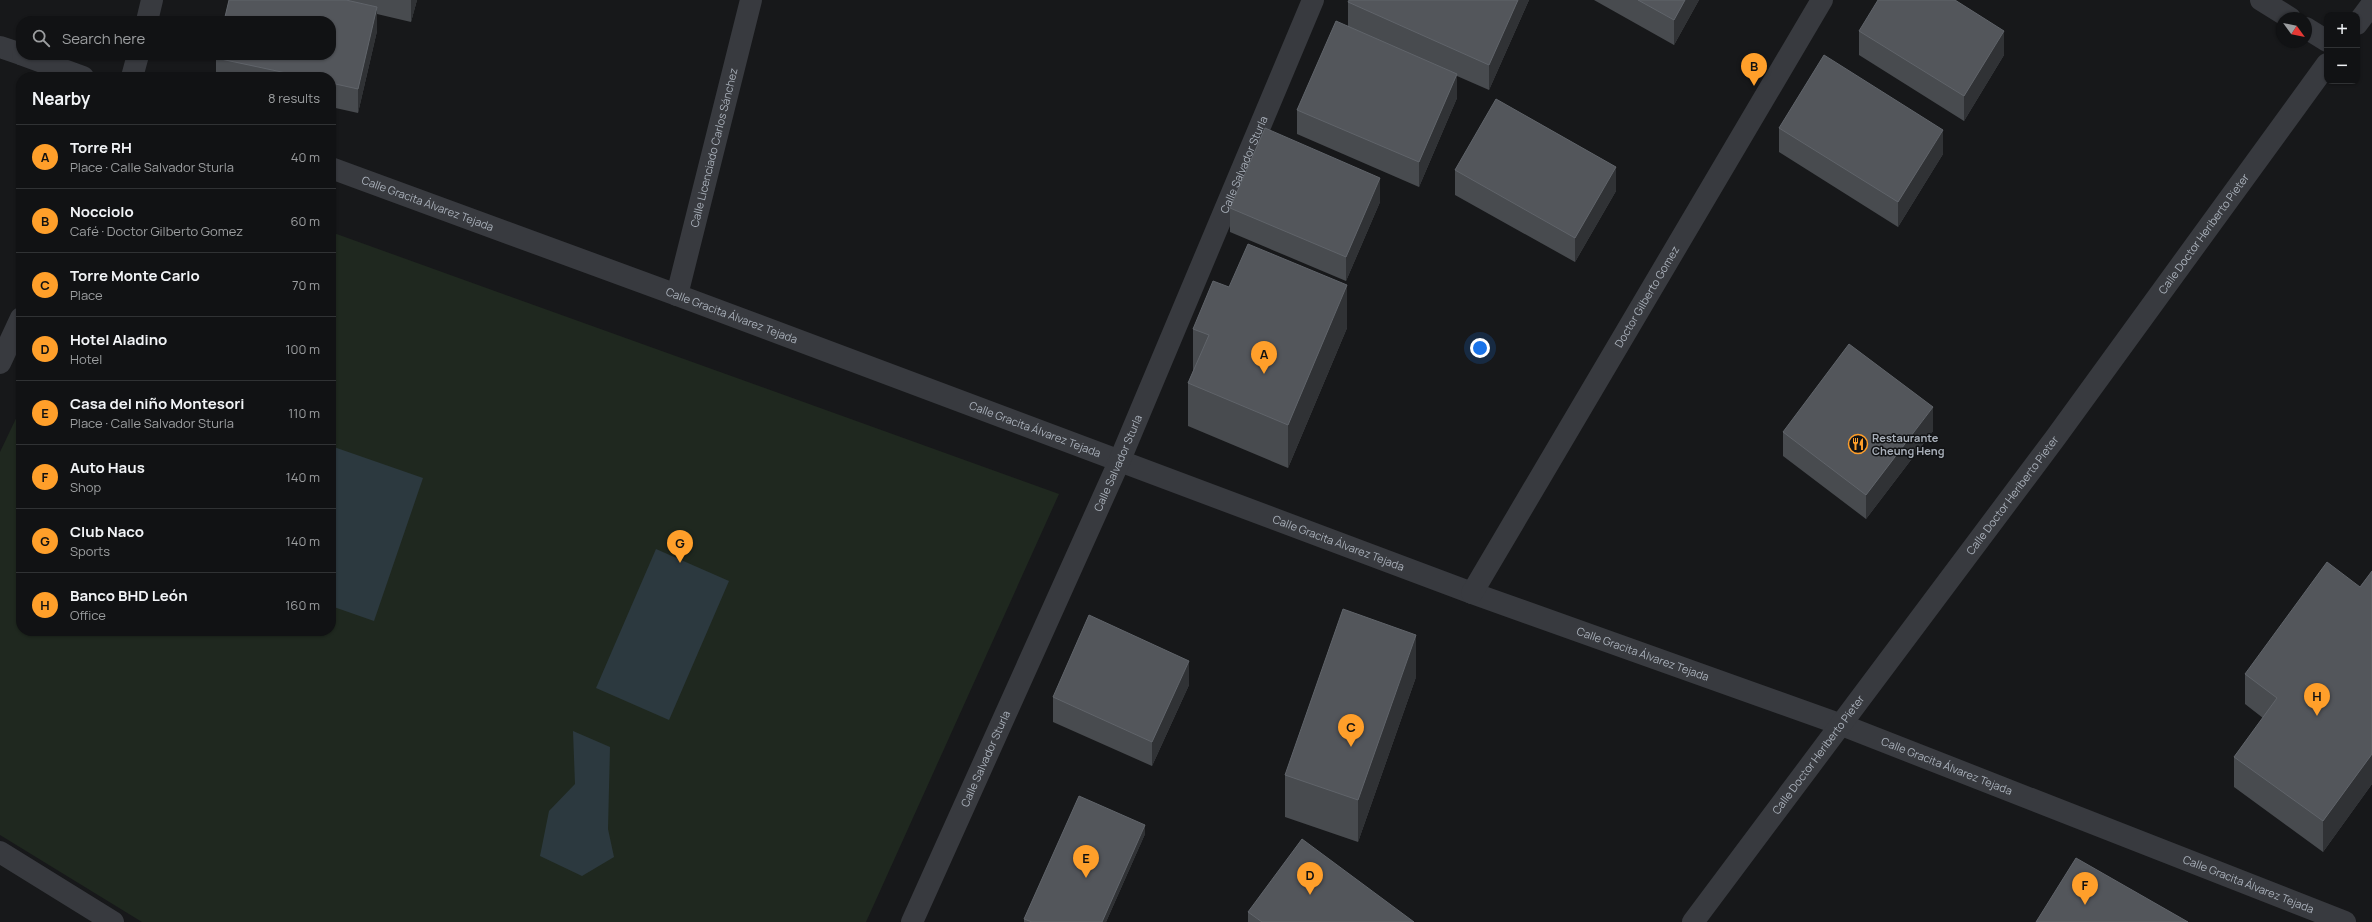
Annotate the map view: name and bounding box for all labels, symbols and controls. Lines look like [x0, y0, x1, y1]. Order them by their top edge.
north arrow [2276, 12, 2312, 48]
map controls [2324, 12, 2360, 84]
button: + [2324, 12, 2360, 48]
search box [16, 16, 336, 60]
icon: search [30, 27, 52, 49]
text: Search here [62, 28, 145, 49]
button: − [2324, 48, 2360, 84]
pin: B [1741, 53, 1767, 86]
street label: Calle Licenciado Carlos Sánchez [686, 66, 741, 229]
text: Nearby [32, 87, 90, 110]
text: 8 results [268, 89, 320, 107]
street label: Calle Salvador Sturla [1216, 113, 1271, 215]
text: Torre RH [70, 137, 132, 158]
text: A [41, 148, 49, 166]
text: 40 m [291, 148, 320, 166]
text: Place · Calle Salvador Sturla [70, 158, 234, 176]
street label: Calle Doctor Heriberto Pieter [2154, 170, 2252, 297]
street label: Calle Gracita Álvarez Tejada [360, 172, 496, 234]
text: Nocciolo [70, 201, 134, 222]
text: B [41, 212, 49, 230]
text: 60 m [290, 212, 320, 230]
text: Café · Doctor Gilberto Gomez [70, 222, 243, 240]
street label: Doctor Gilberto Gomez [1611, 243, 1682, 350]
text: Torre Monte Carlo [70, 265, 200, 286]
text: C [40, 276, 50, 294]
text: 70 m [292, 276, 320, 294]
street label: Calle Gracita Álvarez Tejada [664, 284, 800, 347]
text: Place [70, 286, 103, 304]
text: Hotel Aladino [70, 329, 167, 350]
your location [1470, 338, 1490, 358]
text: D [40, 340, 50, 358]
text: 100 m [285, 340, 320, 358]
pin: A [1251, 341, 1277, 374]
text: Hotel [70, 350, 102, 368]
text: Casa del niño Montesori [70, 393, 244, 414]
street label: Calle Gracita Álvarez Tejada [967, 397, 1103, 460]
text: E [41, 404, 49, 422]
text: 110 m [288, 404, 320, 422]
street label: Calle Salvador Sturla [1090, 412, 1145, 514]
text: Place · Calle Salvador Sturla [70, 414, 234, 432]
place label: Restaurante Cheung Heng [1872, 430, 1944, 458]
street label: Calle Doctor Heriberto Pieter [1962, 432, 2062, 558]
restaurant icon: Restaurante Cheung Heng [1847, 433, 1869, 455]
text: Auto Haus [70, 457, 145, 478]
text: F [42, 468, 48, 486]
text: 140 m [286, 468, 320, 486]
text: Shop [70, 478, 101, 496]
street label: Calle Gracita Álvarez Tejada [1271, 511, 1407, 574]
text: Club Naco [70, 521, 144, 542]
pin: G [667, 530, 693, 563]
text: G [40, 532, 50, 550]
text: 140 m [286, 532, 320, 550]
text: Sports [70, 542, 110, 560]
text: Banco BHD León [70, 585, 188, 606]
text: H [40, 596, 50, 614]
text: 160 m [285, 596, 320, 614]
text: Office [70, 606, 106, 624]
street label: Calle Gracita Álvarez Tejada [1575, 623, 1711, 684]
pin: H [2304, 683, 2330, 716]
street label: Calle Doctor Heriberto Pieter [1768, 692, 1867, 817]
street label: Calle Salvador Sturla [957, 708, 1013, 809]
pin: C [1338, 714, 1364, 747]
street label: Calle Gracita Álvarez Tejada [1879, 733, 2015, 798]
pin: E [1073, 845, 1099, 878]
street label: Calle Gracita Álvarez Tejada [2181, 851, 2316, 916]
pin: D [1297, 862, 1323, 895]
pin: F [2072, 872, 2098, 905]

